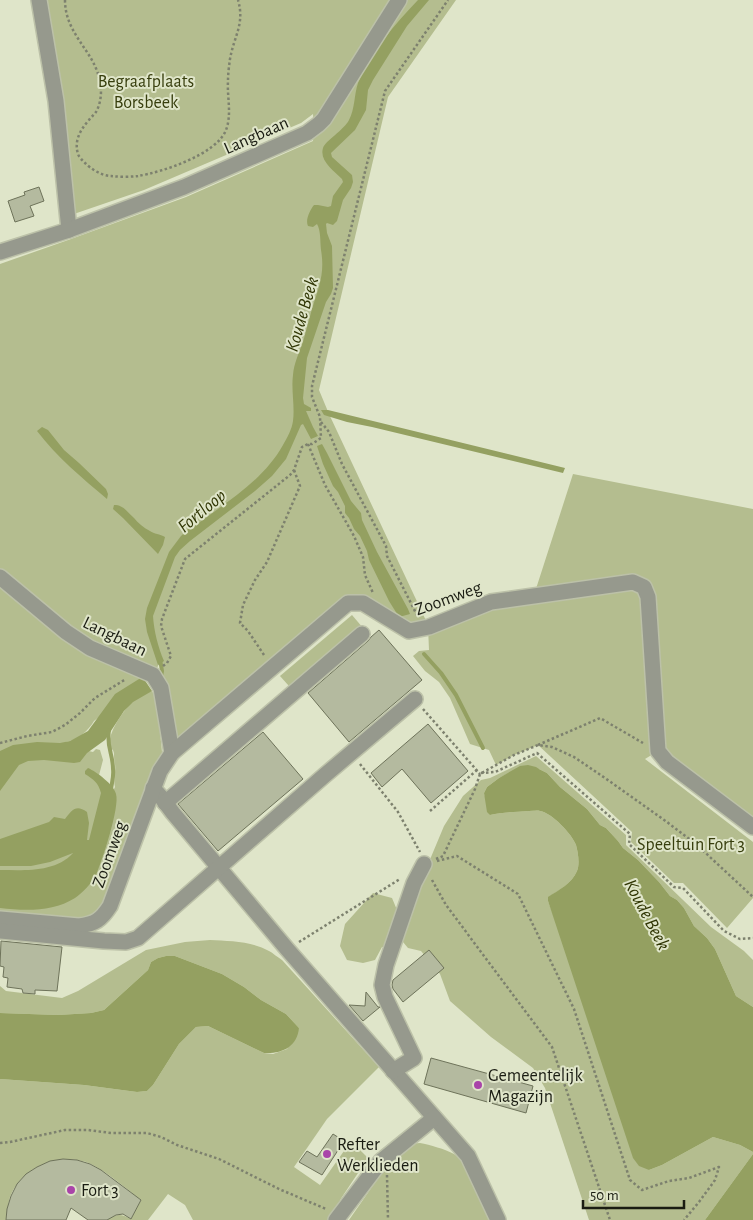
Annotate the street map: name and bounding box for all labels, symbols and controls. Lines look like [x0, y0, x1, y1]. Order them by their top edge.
park label: Begraafplaats Borsbeek [98, 73, 194, 112]
street label: Langbaan [221, 114, 291, 158]
water label: Koude Beek [283, 274, 322, 354]
water label: Fortloop [174, 486, 230, 536]
street label: Zoomweg [413, 579, 484, 619]
street label: Langbaan [80, 614, 149, 660]
street label: Zoomweg [90, 818, 130, 890]
park label: Speeltuin Fort 3 [637, 836, 745, 854]
water label: Koude Beek [620, 876, 673, 953]
place label: Gemeentelijk Magazijn [488, 1067, 583, 1106]
marker: Gemeentelijk Magazijn [472, 1079, 484, 1091]
place label: Refter Werklieden [337, 1136, 419, 1175]
marker: Refter Werklieden [321, 1148, 333, 1160]
scale bar [583, 1178, 684, 1210]
place label: Fort 3 [81, 1182, 119, 1200]
marker: Fort 3 [65, 1184, 77, 1196]
text: 50 m [590, 1188, 619, 1203]

